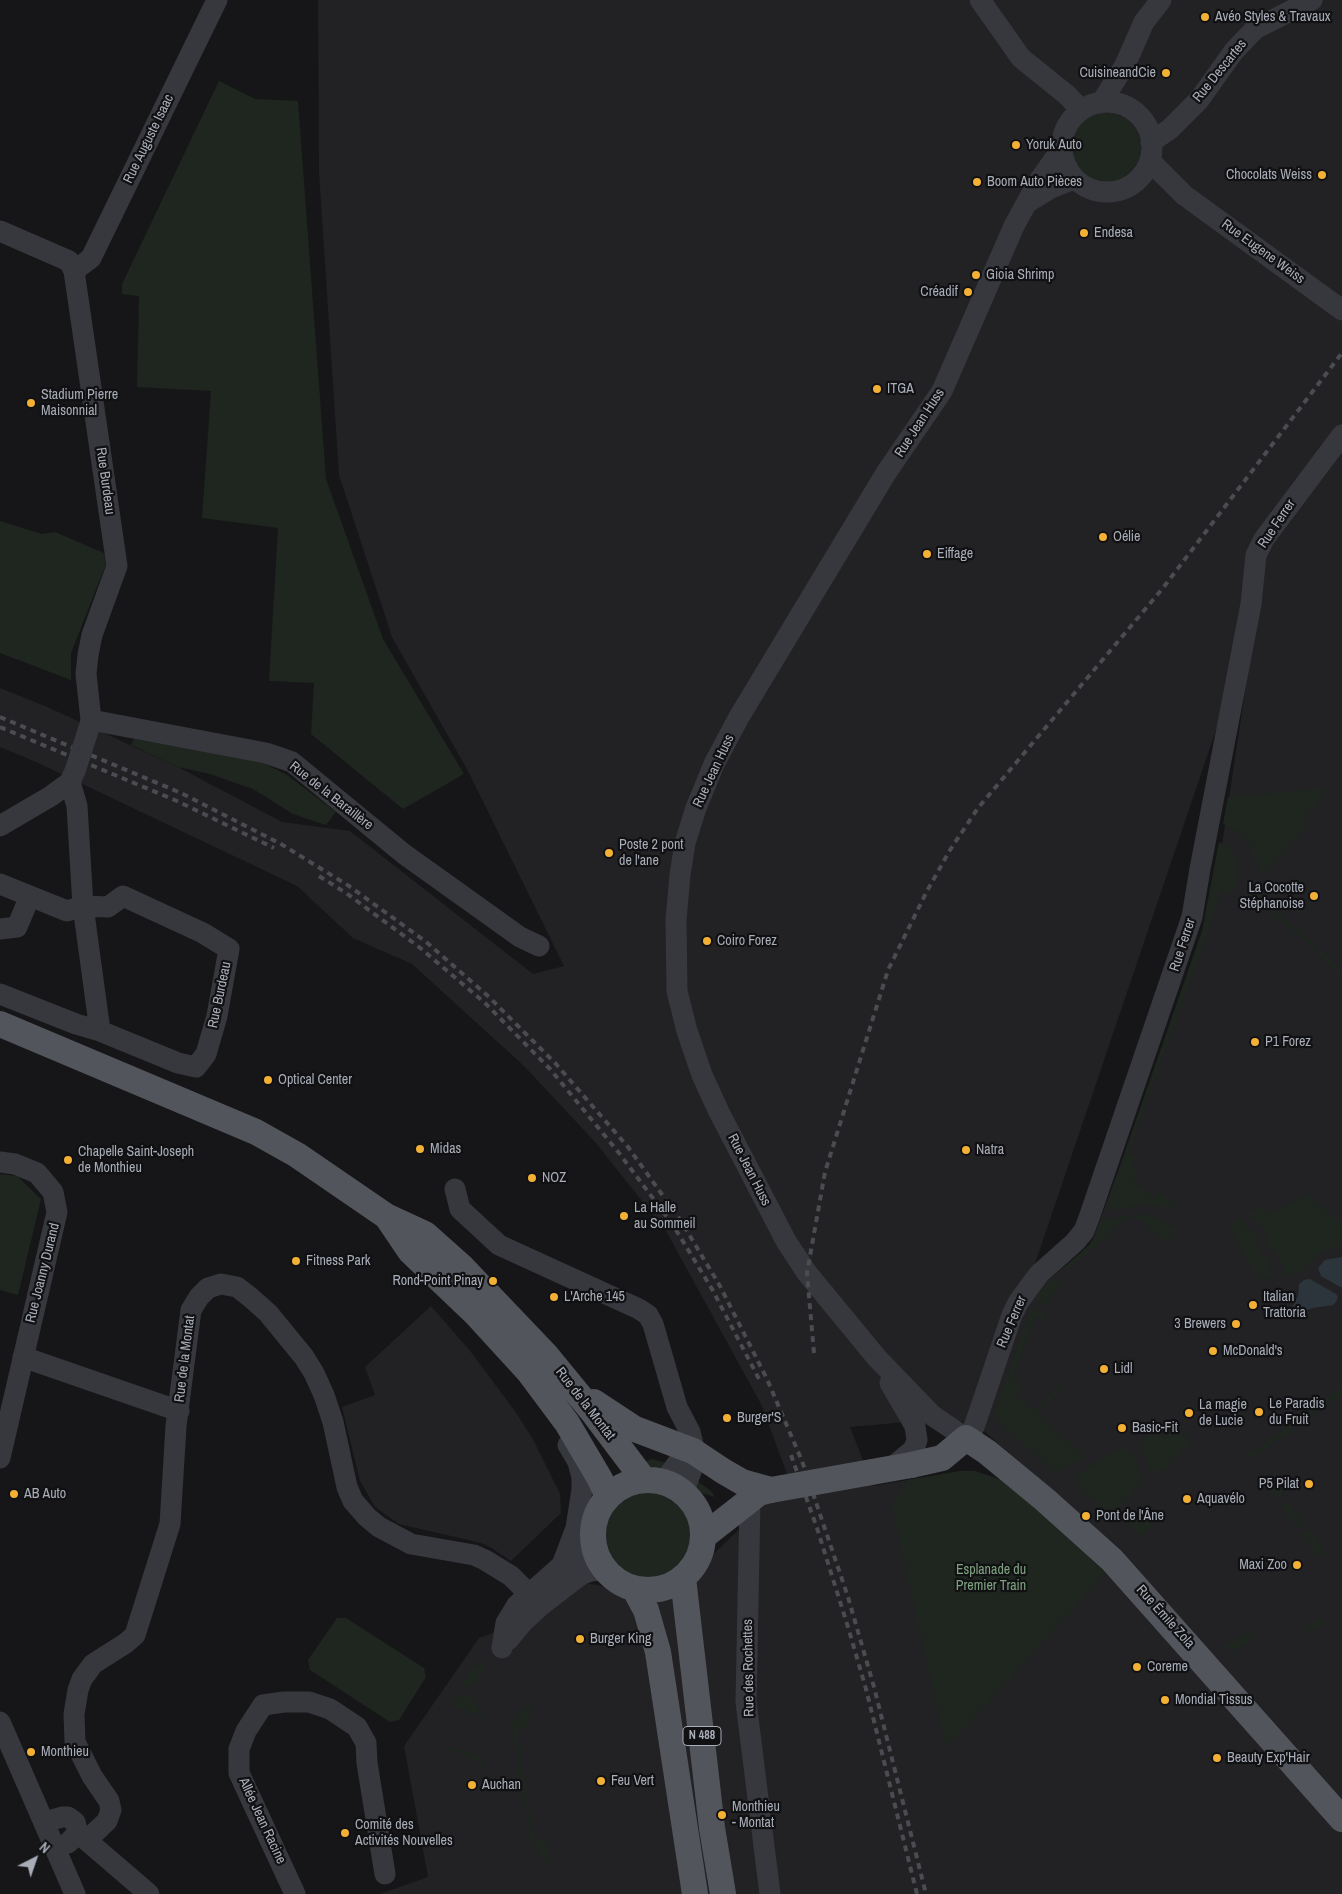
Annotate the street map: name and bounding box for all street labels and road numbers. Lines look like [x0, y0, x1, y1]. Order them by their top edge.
street label: Rue Descartes [1190, 36, 1250, 106]
street label: Rue Auguste Isaac [120, 92, 178, 186]
street label: Rue Eugene Weiss [1218, 216, 1308, 288]
street label: Rue Jean Huss [892, 386, 948, 460]
street label: Rue Burdeau [92, 446, 118, 516]
street label: Rue Ferrer [1255, 497, 1299, 551]
street label: Rue Jean Huss [690, 732, 738, 810]
street label: Rue de la Baraillère [286, 758, 376, 834]
street label: Rue Ferrer [1167, 916, 1199, 974]
street label: Rue Burdeau [205, 960, 235, 1030]
street label: Rue Jean Huss [724, 1131, 774, 1209]
street label: Rue Joanny Durand [22, 1221, 64, 1325]
street label: Rue Ferrer [994, 1293, 1030, 1351]
street label: Rue de la Montat [171, 1315, 199, 1403]
street label: Rue de la Montat [551, 1364, 619, 1444]
street label: Rue Émile Zola [1132, 1582, 1198, 1652]
street label: Rue des Rochettes [740, 1619, 758, 1717]
road number: N 488 [683, 1726, 721, 1745]
street label: Allée Jean Racine [235, 1775, 289, 1867]

